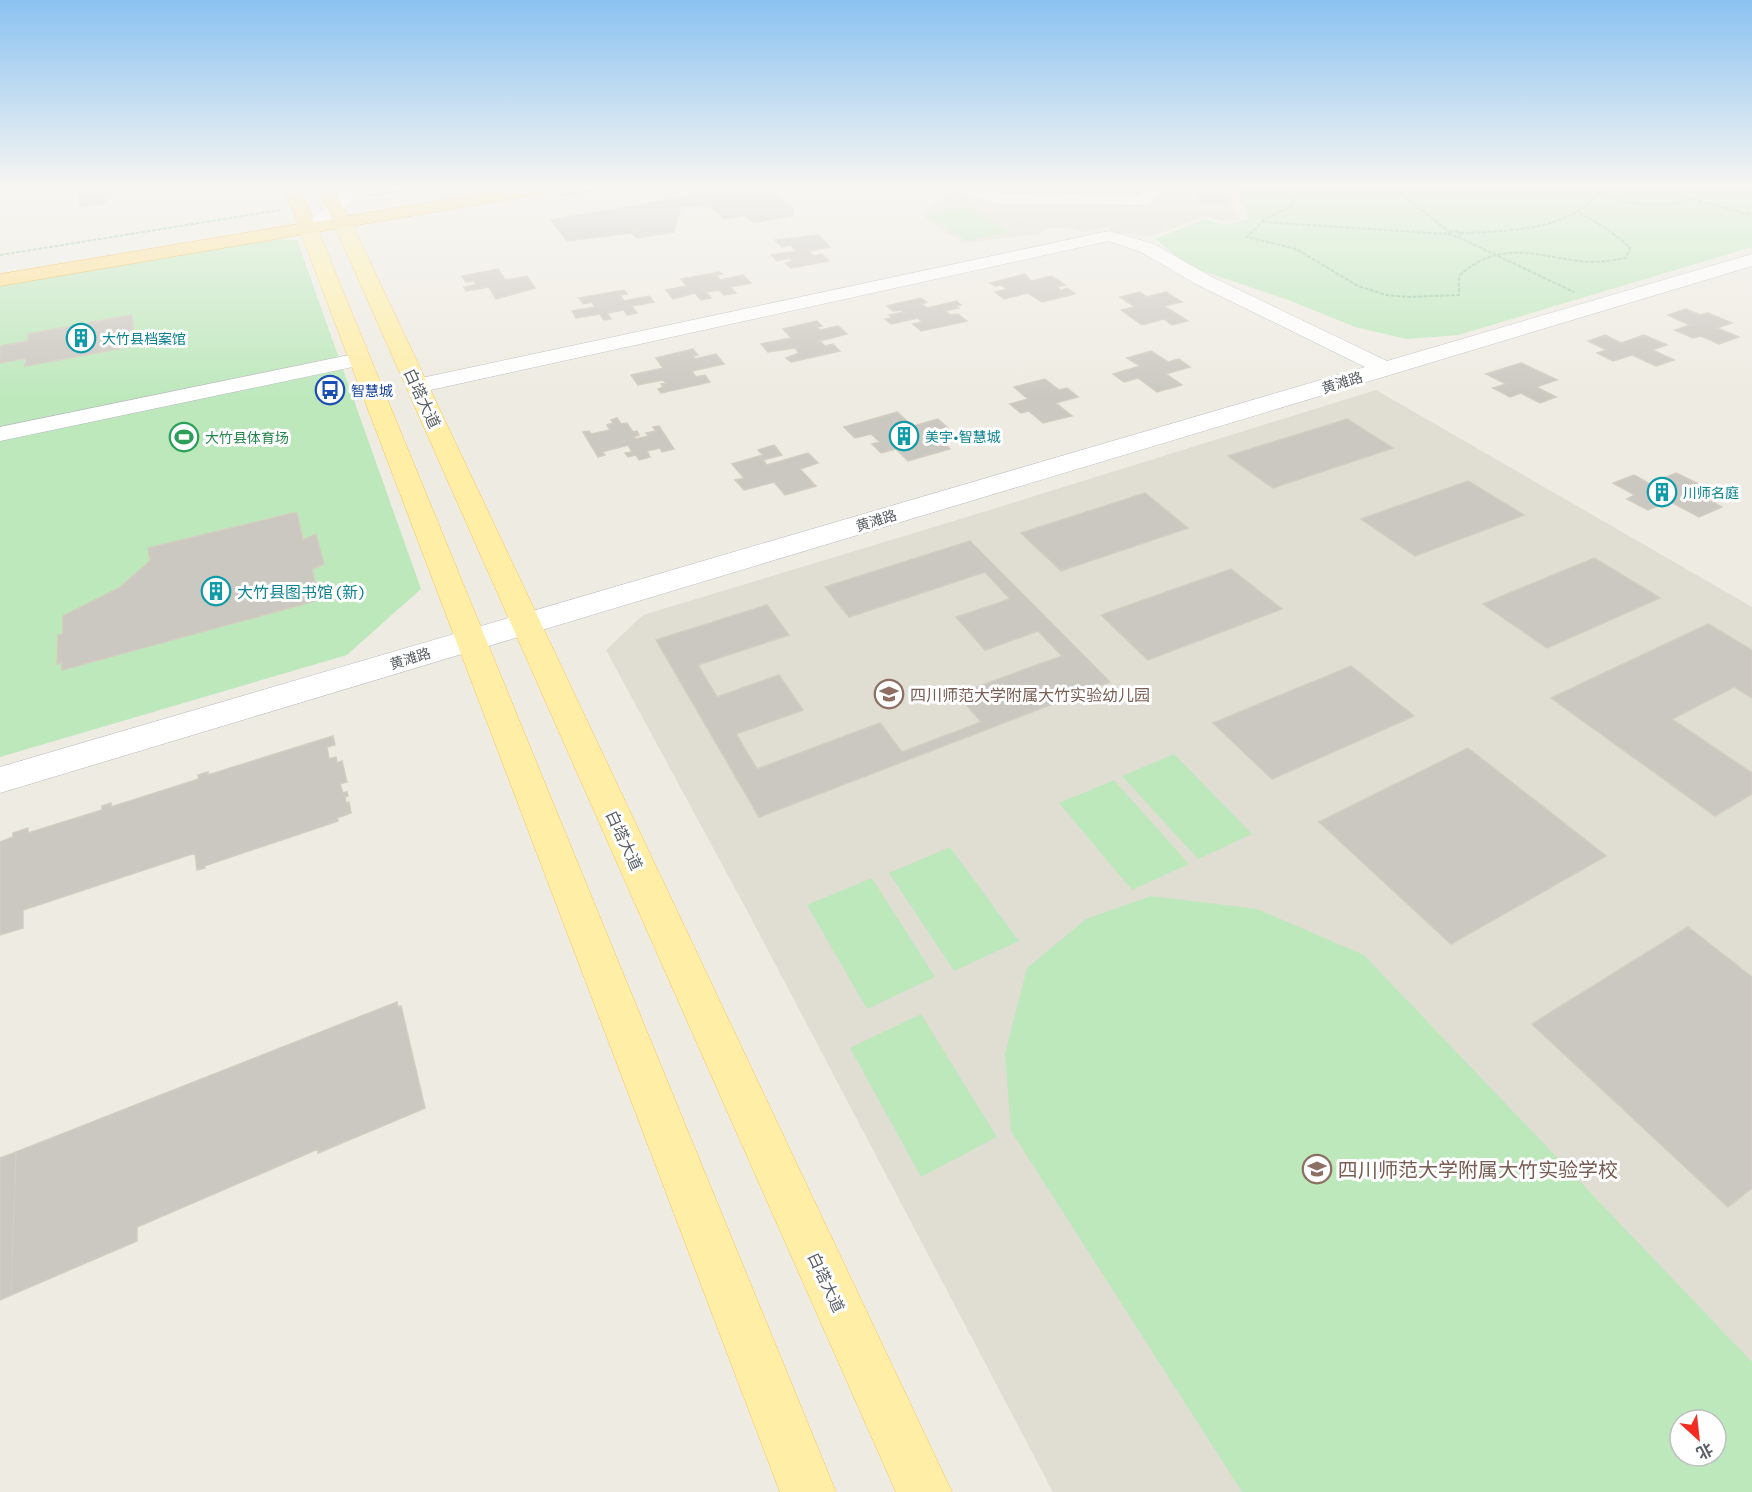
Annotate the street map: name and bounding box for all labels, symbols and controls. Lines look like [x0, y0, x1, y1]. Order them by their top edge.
building icon: 大竹县档案馆 [65, 322, 97, 354]
place label: 大竹县档案馆 [102, 330, 186, 347]
street label: 白塔大道 [401, 365, 445, 431]
street label: 黄滩路 [1319, 368, 1365, 396]
bus stop icon: 智慧城 [314, 374, 346, 406]
place label: 智慧城 [351, 382, 393, 399]
building icon: 美宇•智慧城 [888, 420, 920, 452]
sports icon: 大竹县体育场 [168, 421, 200, 453]
place label: 美宇•智慧城 [925, 428, 1001, 445]
place label: 大竹县体育场 [205, 429, 289, 446]
building icon: 川师名庭 [1646, 476, 1678, 508]
place label: 川师名庭 [1683, 484, 1739, 501]
street label: 黄滩路 [853, 506, 899, 534]
building icon: 大竹县图书馆 (新) [200, 575, 232, 607]
place label: 大竹县图书馆 (新) [237, 582, 364, 601]
street label: 黄滩路 [387, 644, 433, 672]
school or university icon: 四川师范大学附属大竹实验幼儿园 [873, 678, 905, 710]
place label: 四川师范大学附属大竹实验幼儿园 [910, 685, 1150, 704]
street label: 白塔大道 [603, 807, 647, 873]
school or university icon: 四川师范大学附属大竹实验学校 [1301, 1153, 1333, 1185]
place label: 四川师范大学附属大竹实验学校 [1338, 1157, 1618, 1181]
street label: 白塔大道 [805, 1249, 849, 1315]
north arrow [1668, 1408, 1728, 1468]
text: 北 [1694, 1440, 1716, 1464]

